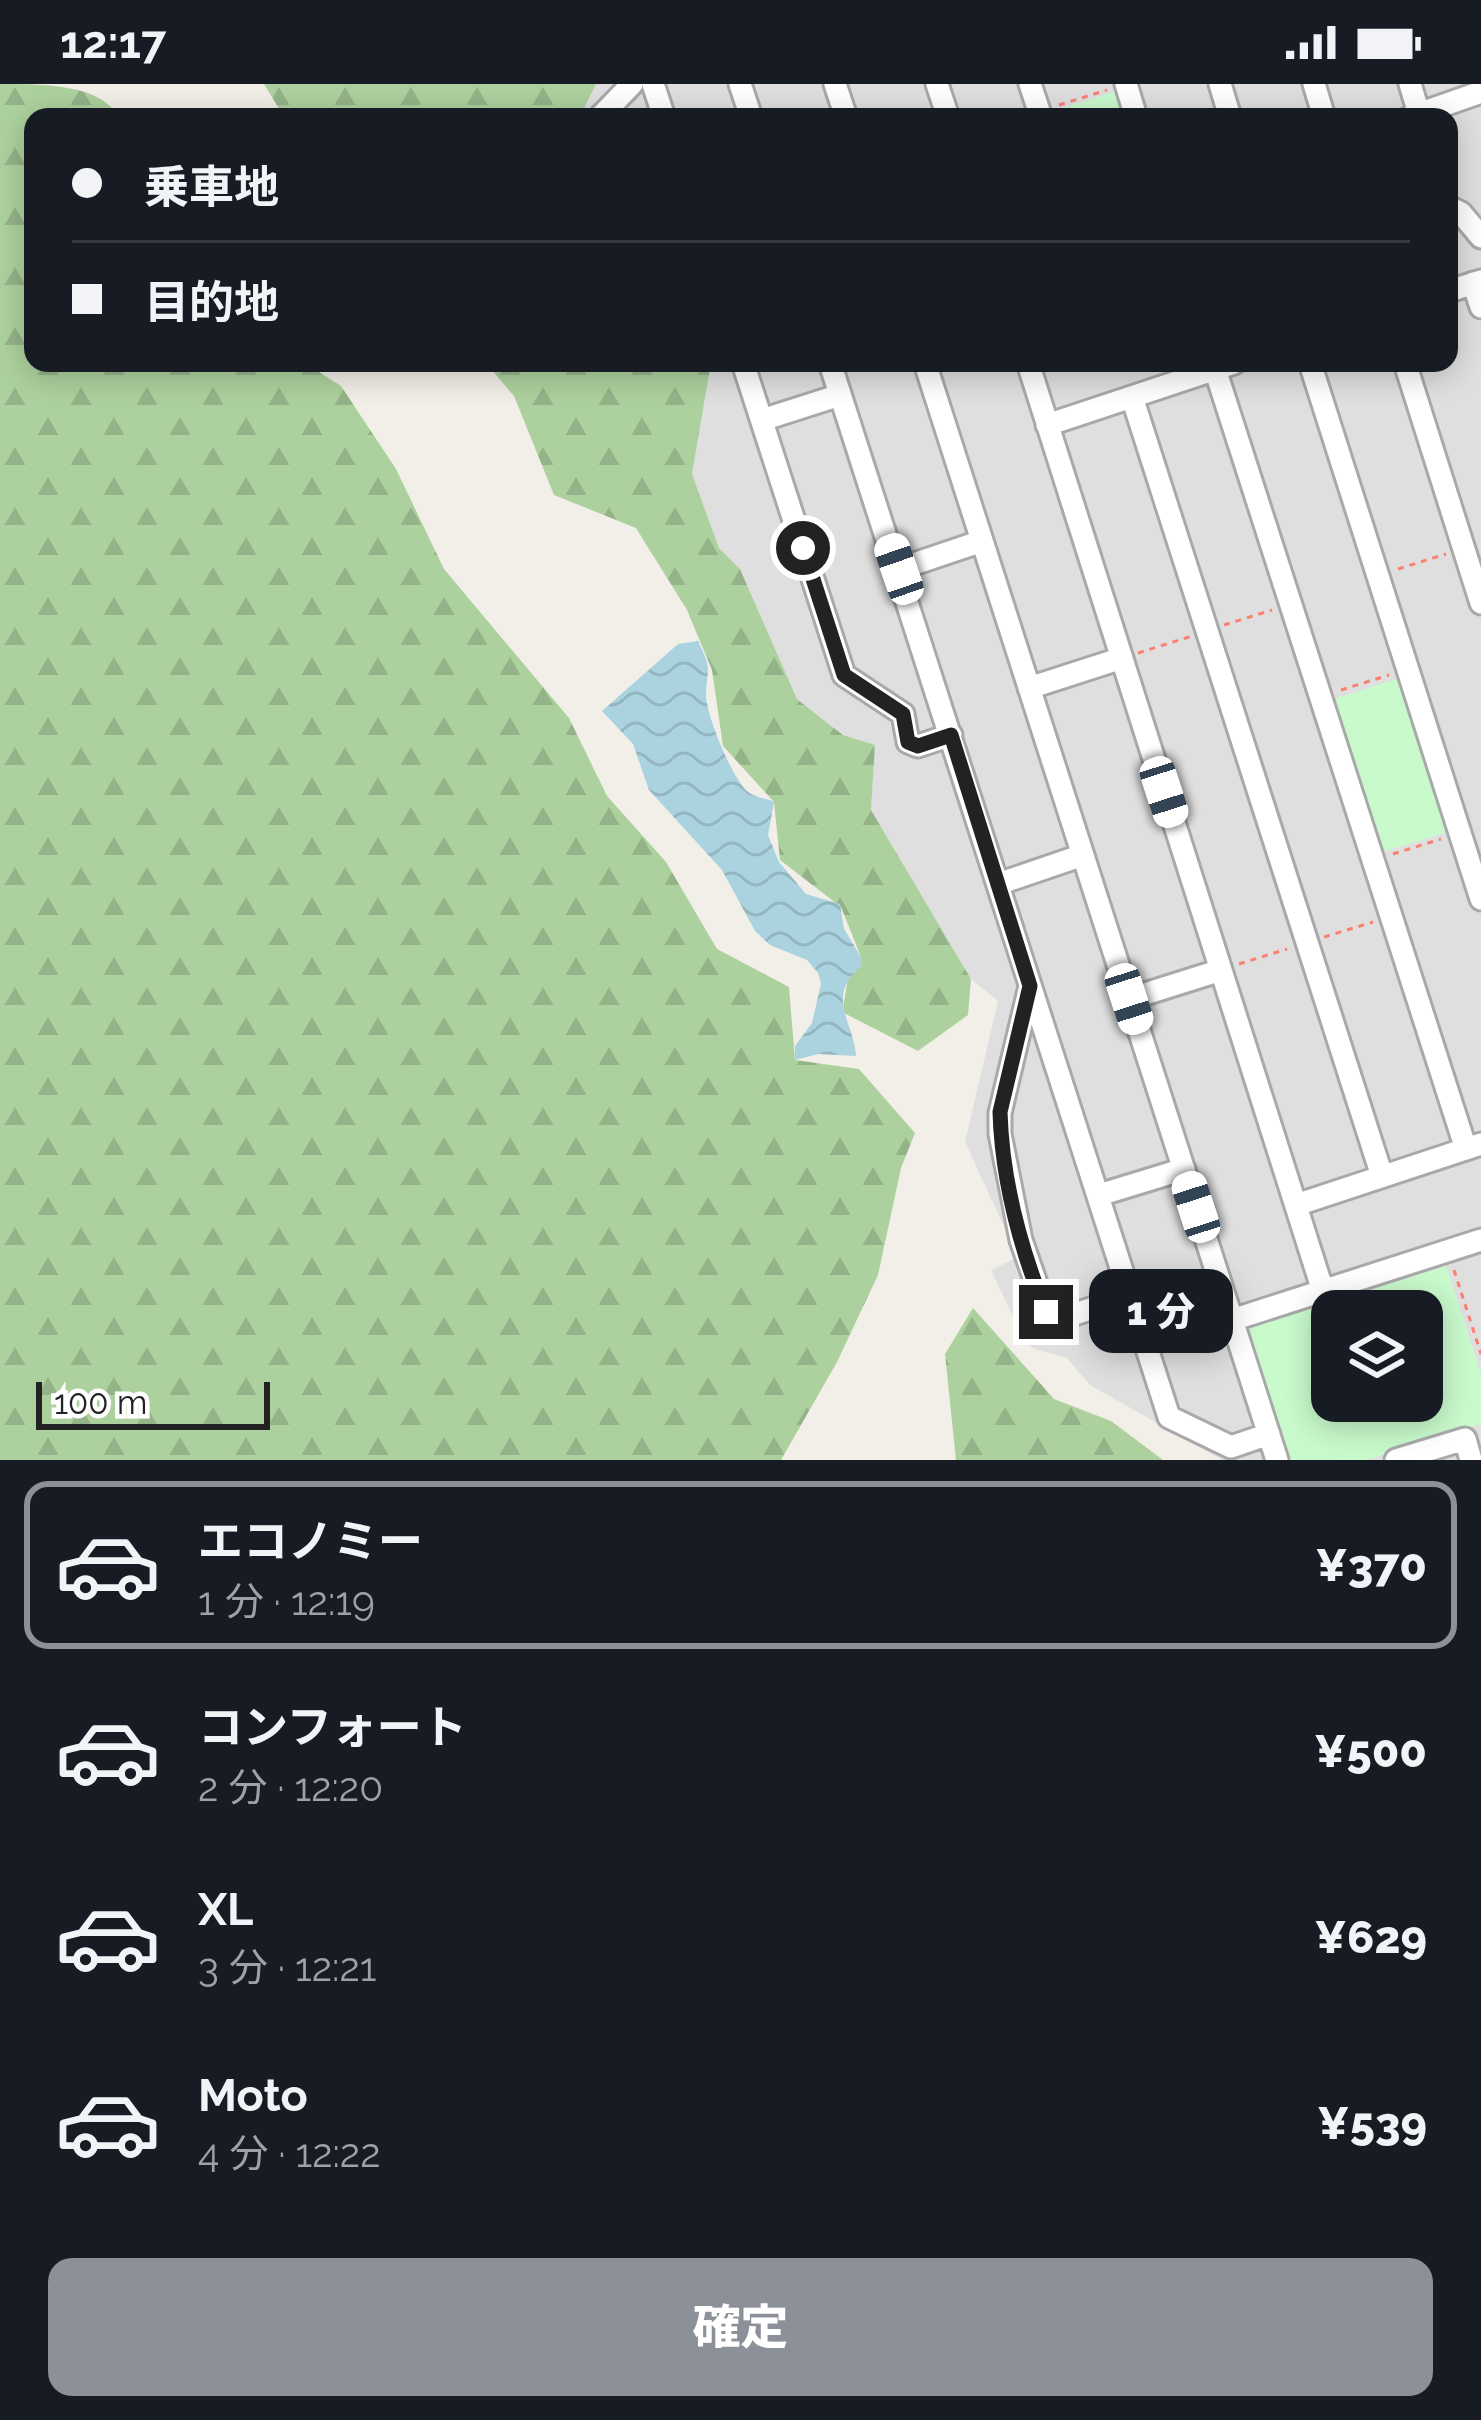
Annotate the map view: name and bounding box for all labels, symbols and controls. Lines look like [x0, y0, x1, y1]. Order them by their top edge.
text: 12:17 [60, 16, 166, 69]
text: 乗車地 [144, 161, 279, 214]
text: 目的地 [144, 276, 279, 329]
route start [776, 521, 830, 575]
car [870, 529, 928, 609]
car [1136, 752, 1192, 832]
car [1101, 959, 1157, 1039]
car [1168, 1167, 1224, 1247]
callout: 1 分 [1088, 1270, 1232, 1354]
route end [1019, 1285, 1073, 1339]
text: 1 分 [1127, 1288, 1195, 1334]
map controls [1311, 1290, 1443, 1422]
button: layers [1311, 1290, 1443, 1422]
scale bar [36, 1376, 270, 1429]
text: 100 m [54, 1383, 147, 1422]
icon: car [54, 1511, 162, 1619]
text: エコノミー [198, 1515, 423, 1568]
text: ¥370 [1315, 1539, 1427, 1592]
text: 1 分 · 12:19 [198, 1578, 375, 1624]
icon: car [54, 1697, 162, 1805]
text: コンフォート [198, 1701, 467, 1754]
text: ¥500 [1314, 1725, 1427, 1778]
text: 2 分 · 12:20 [198, 1764, 383, 1810]
icon: car [54, 1883, 162, 1991]
text: XL [198, 1883, 253, 1936]
text: ¥629 [1314, 1911, 1427, 1964]
text: 3 分 · 12:21 [198, 1944, 376, 1990]
icon: car [54, 2069, 162, 2177]
text: Moto [198, 2069, 308, 2122]
text: ¥539 [1317, 2097, 1427, 2150]
text: 4 分 · 12:22 [198, 2130, 380, 2176]
button: 確定 [48, 2258, 1433, 2396]

